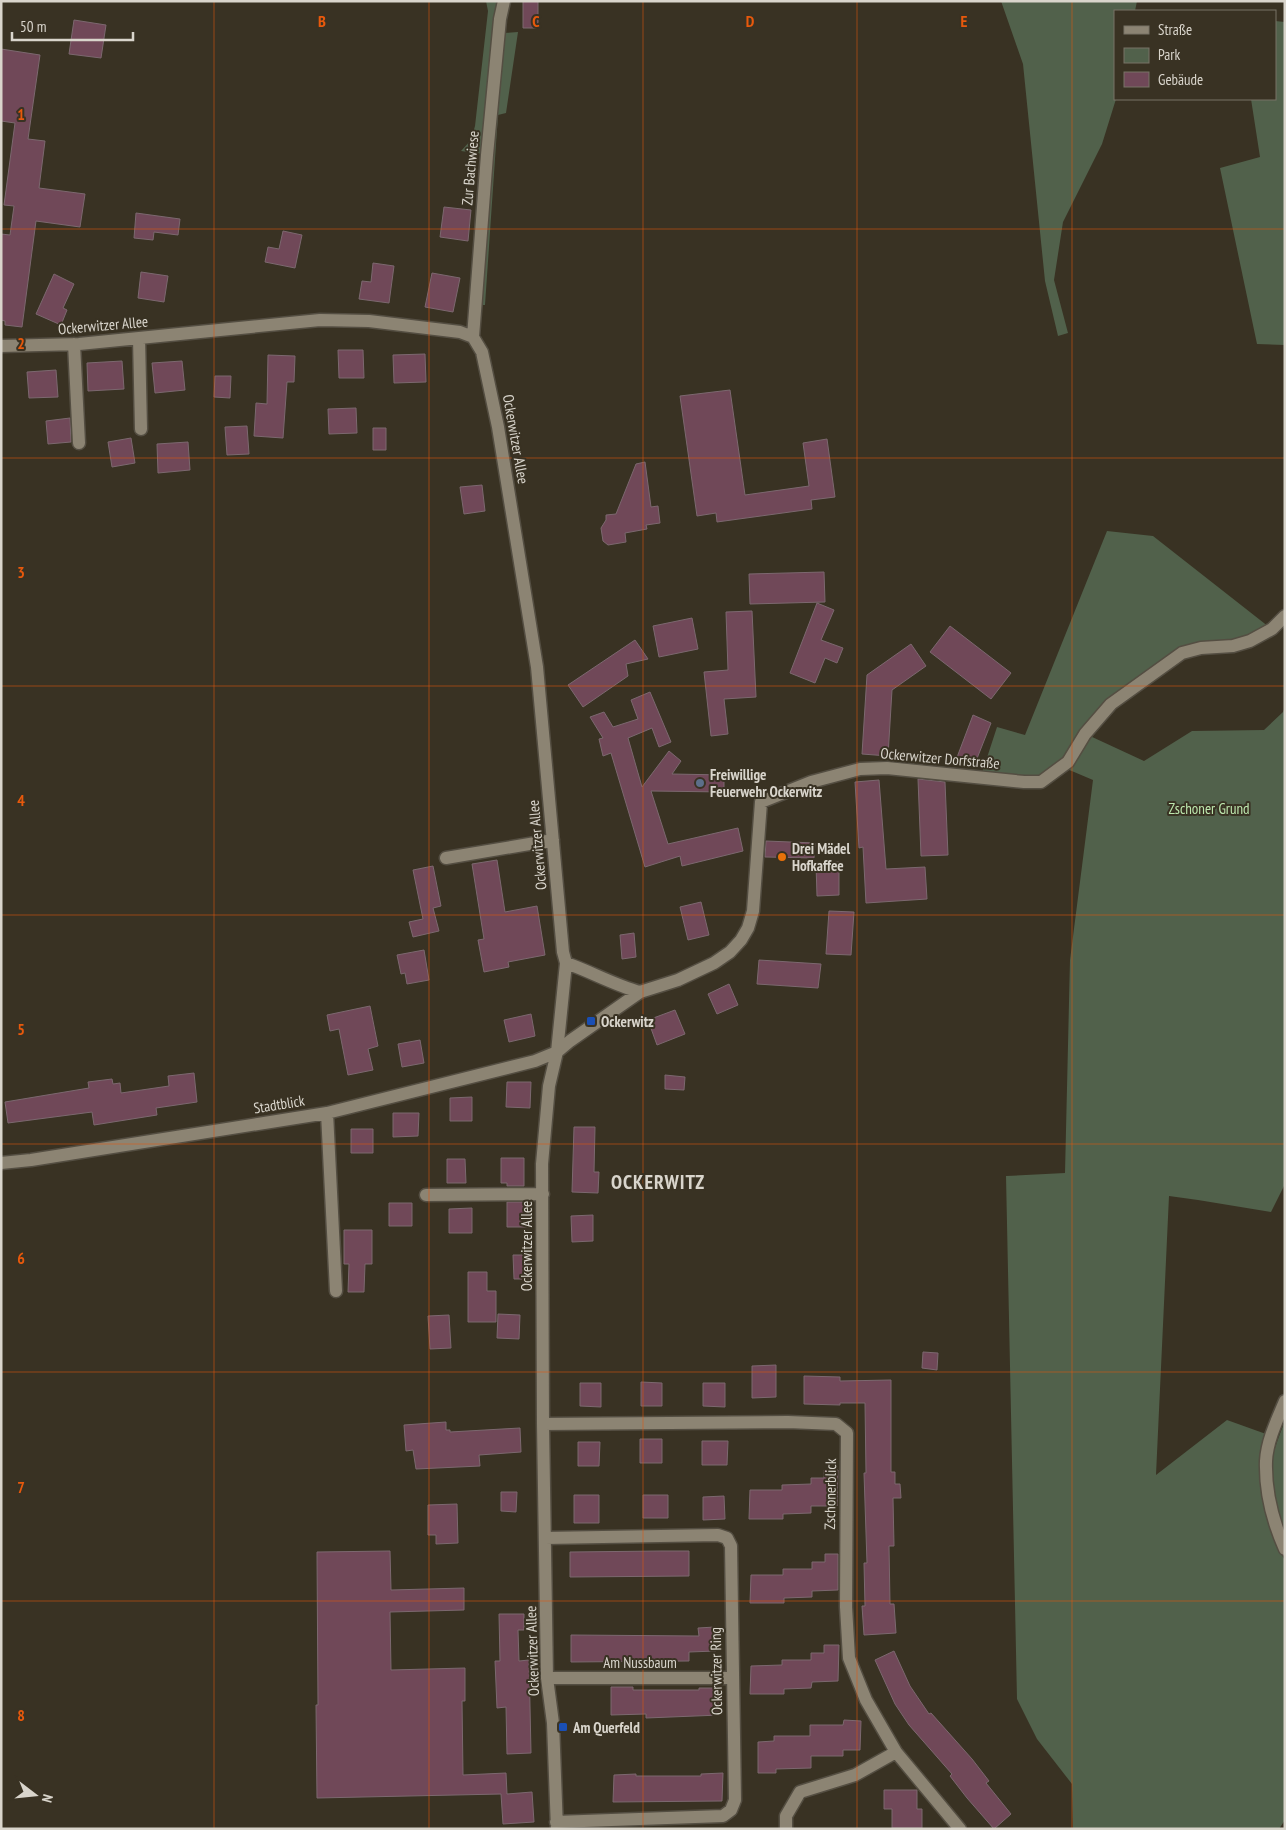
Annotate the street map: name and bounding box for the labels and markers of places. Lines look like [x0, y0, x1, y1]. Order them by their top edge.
place label: Freiwillige Feuerwehr Ockerwitz [710, 765, 823, 801]
marker: Freiwillige Feuerwehr Ockerwitz [694, 777, 706, 789]
place label: Drei Mädel Hofkaffee [792, 839, 851, 875]
marker: Drei Mädel Hofkaffee [776, 851, 788, 863]
place label: Ockerwitz [601, 1012, 654, 1031]
marker: Ockerwitz [585, 1015, 597, 1027]
place label: Am Querfeld [572, 1718, 640, 1737]
marker: Am Querfeld [557, 1721, 569, 1733]

